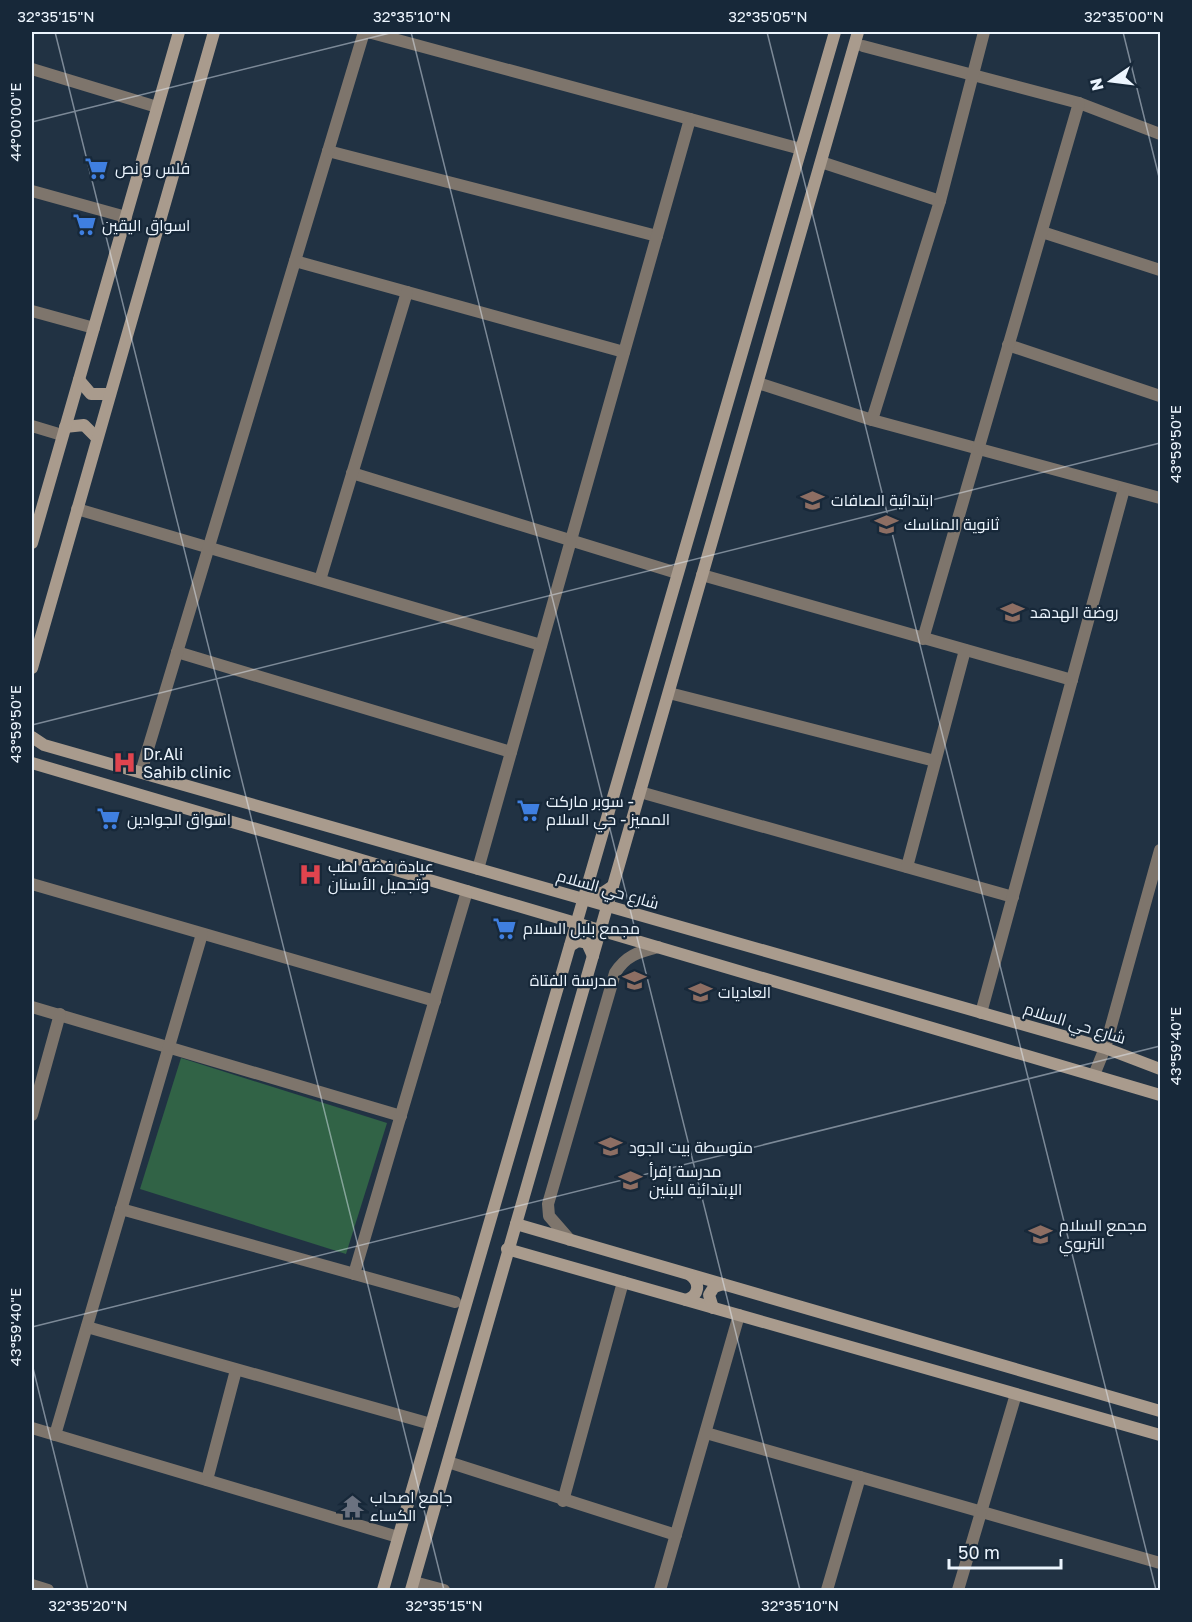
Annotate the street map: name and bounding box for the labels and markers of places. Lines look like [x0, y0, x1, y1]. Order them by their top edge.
supermarket icon: فلس و نص [84, 155, 110, 181]
place label: فلس و نص [115, 158, 190, 179]
supermarket icon: اسواق اليقين [71, 212, 97, 238]
place label: اسواق اليقين [102, 215, 190, 236]
school or university icon: ابتدائية الصافات [800, 487, 826, 513]
place label: ابتدائية الصافات [831, 490, 934, 510]
school or university icon: ثانوية المناسك [873, 511, 899, 537]
place label: ثانوية المناسك [904, 514, 1000, 534]
school or university icon: روضة الهدهد [999, 599, 1025, 625]
place label: روضة الهدهد [1030, 602, 1118, 623]
place label: Dr.Ali Sahib clinic [143, 744, 232, 782]
hospital icon: Dr.Ali Sahib clinic [112, 750, 138, 776]
place label: سوبر ماركت - المميز - حي السلام [546, 791, 670, 833]
supermarket icon: سوبر ماركت - المميز - حي السلام [515, 797, 541, 823]
supermarket icon: اسواق الجوادين [96, 806, 122, 832]
place label: اسواق الجوادين [127, 809, 231, 830]
place label: عيادة فضة لطب وتجميل الأسنان [328, 856, 434, 895]
hospital icon: عيادة فضة لطب وتجميل الأسنان [297, 862, 323, 888]
supermarket icon: مجمع بلبل السلام [492, 915, 518, 941]
place label: مجمع بلبل السلام [523, 918, 640, 940]
school or university icon: مدرسة الفتاة [622, 967, 648, 993]
place label: مدرسة الفتاة [530, 970, 617, 990]
school or university icon: العاديات [687, 979, 713, 1005]
place label: العاديات [718, 982, 771, 1002]
school or university icon: متوسطة بيت الجود [598, 1134, 624, 1160]
place label: متوسطة بيت الجود [629, 1137, 753, 1157]
place label: مدرسة إقرأ الإبتدائية للبنين [649, 1161, 742, 1200]
school or university icon: مدرسة إقرأ الإبتدائية للبنين [618, 1167, 644, 1193]
place label: مجمع السلام التربوي [1059, 1215, 1147, 1257]
school or university icon: مجمع السلام التربوي [1028, 1221, 1054, 1247]
place label: جامع اصحاب الكساء [370, 1487, 452, 1525]
temple icon: جامع اصحاب الكساء [339, 1493, 365, 1519]

